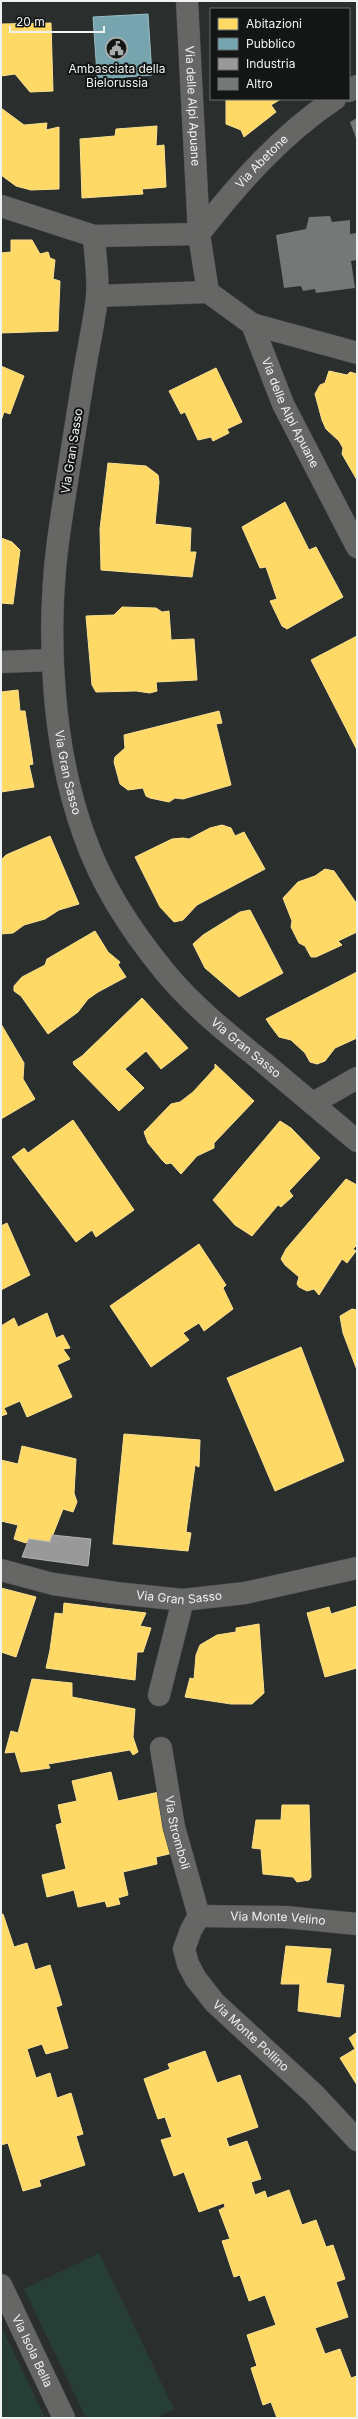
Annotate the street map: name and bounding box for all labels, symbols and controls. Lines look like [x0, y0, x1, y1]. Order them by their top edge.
scale bar [10, 8, 104, 34]
legend [210, 8, 350, 100]
text: 20 m [16, 14, 45, 29]
text: Abitazioni [246, 16, 302, 31]
public building icon: Ambasciata della Bielorussia [104, 35, 130, 61]
text: Pubblico [246, 36, 295, 51]
street label: Via delle Alpi Apuane [182, 45, 203, 166]
text: Industria [246, 56, 295, 71]
place label: Ambasciata della Bielorussia [69, 61, 165, 90]
text: Altro [246, 76, 273, 91]
street label: Via Abetone [232, 131, 291, 191]
street label: Via delle Alpi Apuane [259, 355, 323, 470]
street label: Via Gran Sasso [57, 407, 86, 495]
street label: Via Gran Sasso [52, 729, 85, 816]
street label: Via Gran Sasso [208, 1014, 284, 1081]
street label: Via Gran Sasso [135, 1587, 223, 1607]
street label: Via Stromboli [162, 1794, 194, 1871]
street label: Via Monte Velino [230, 1908, 326, 1928]
street label: Via Monte Pollino [210, 1997, 292, 2074]
street label: Via Isola Bella [9, 2312, 56, 2389]

